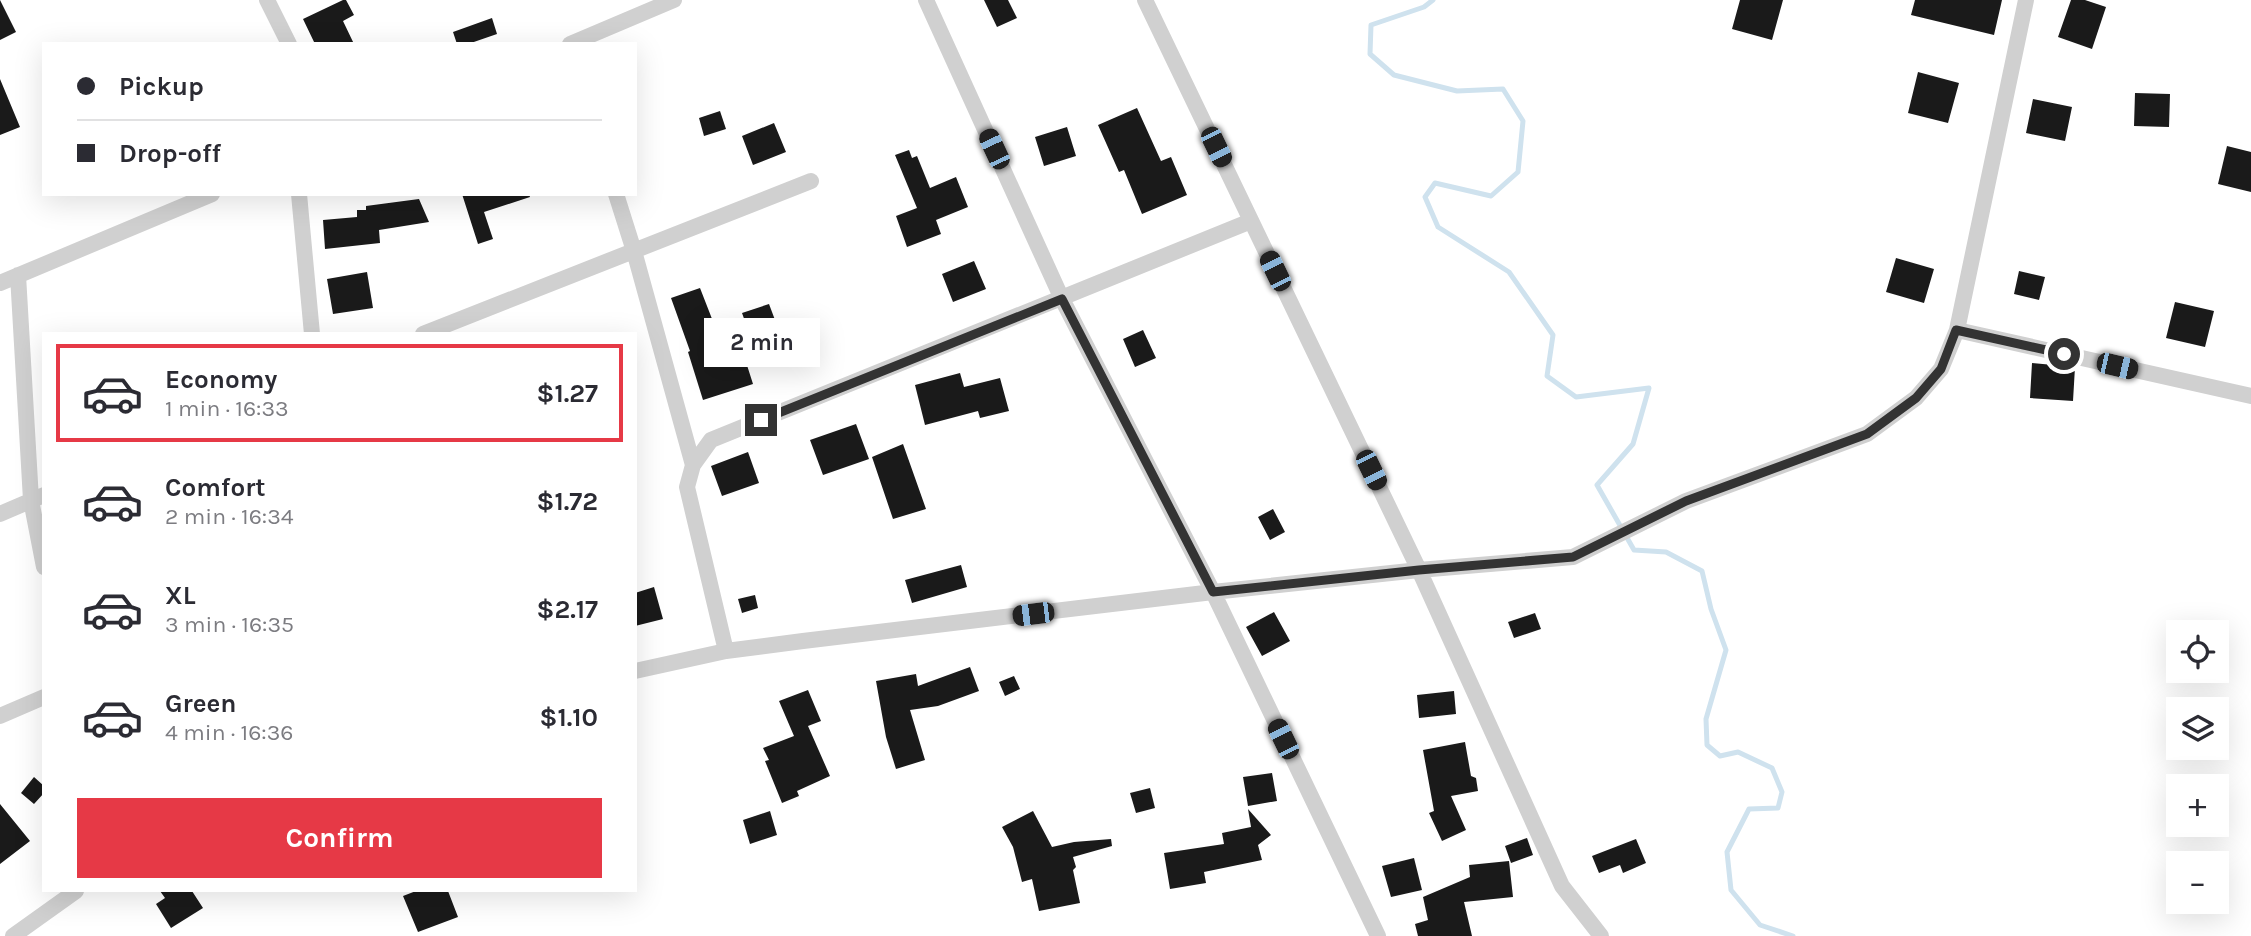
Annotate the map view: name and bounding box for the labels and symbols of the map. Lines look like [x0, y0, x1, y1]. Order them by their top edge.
car [1198, 124, 1235, 170]
car [976, 126, 1013, 172]
car [1257, 248, 1294, 294]
callout: 2 min [703, 318, 819, 368]
route start [2048, 338, 2080, 370]
car [2095, 351, 2140, 381]
route end [745, 404, 777, 436]
car [1353, 447, 1390, 493]
car [1011, 601, 1056, 627]
car [1265, 716, 1302, 762]

